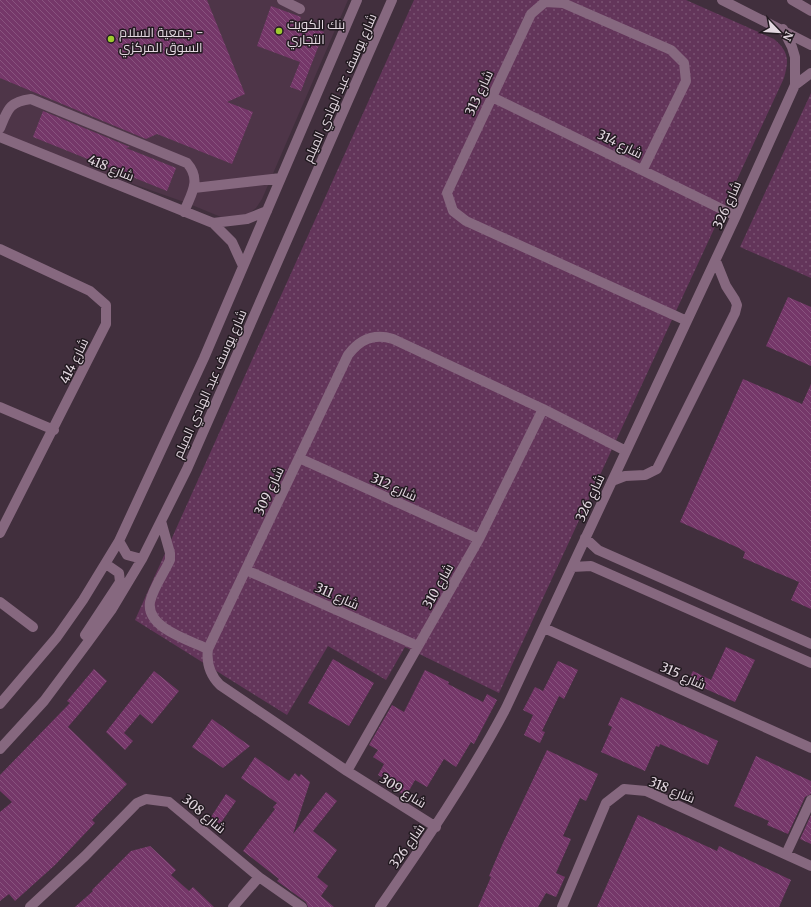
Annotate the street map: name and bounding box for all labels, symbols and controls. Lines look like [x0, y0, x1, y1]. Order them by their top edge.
street label: شارع يوسف عبد الهادي الميلم [299, 11, 382, 166]
north arrow [759, 12, 799, 52]
place label: بنك الكويت التجاري [287, 16, 345, 50]
place label: جمعية السلام - السوق المركزي [119, 24, 203, 58]
marker: بنك الكويت التجاري [274, 26, 284, 36]
text: N [780, 29, 796, 43]
marker: جمعية السلام - السوق المركزي [106, 34, 116, 44]
street label: شارع 313 [461, 68, 497, 118]
street label: شارع 314 [595, 126, 645, 162]
street label: شارع 418 [85, 151, 137, 185]
street label: شارع 326 [709, 178, 745, 232]
street label: شارع يوسف عبد الهادي الميلم [169, 307, 252, 462]
street label: شارع 414 [56, 335, 92, 387]
street label: شارع 309 [250, 464, 288, 518]
street label: شارع 312 [368, 469, 420, 505]
street label: شارع 326 [572, 471, 608, 525]
street label: شارع 310 [419, 561, 457, 611]
street label: شارع 311 [312, 579, 362, 613]
street label: شارع 315 [658, 658, 708, 694]
street label: شارع 309 [377, 770, 429, 812]
street label: شارع 318 [646, 773, 698, 807]
street label: شارع 308 [179, 791, 229, 837]
street label: شارع 326 [386, 820, 428, 872]

